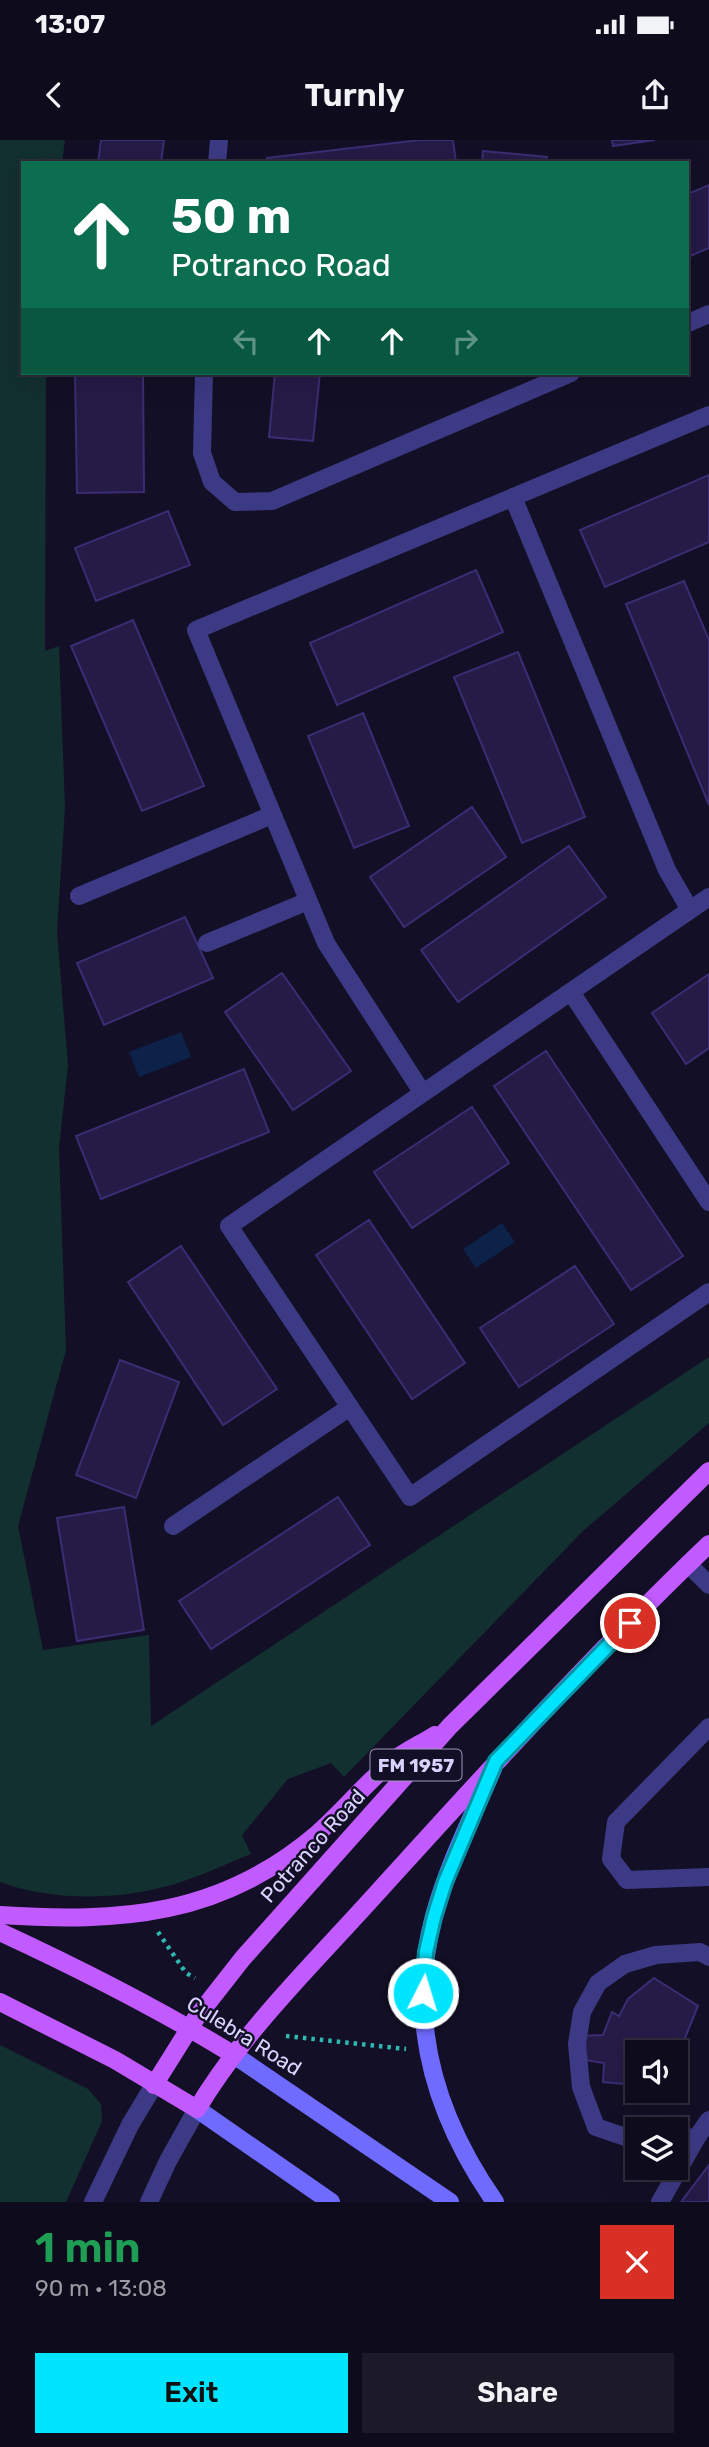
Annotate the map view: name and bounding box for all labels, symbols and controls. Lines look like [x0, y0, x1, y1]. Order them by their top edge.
text: 13:07 [35, 9, 105, 40]
icon: back [35, 76, 73, 114]
text: Turnly [305, 76, 404, 114]
icon: share [636, 76, 674, 114]
text: 50 m [171, 187, 291, 245]
icon: ahead [56, 189, 147, 280]
text: Potranco Road [171, 246, 391, 284]
icon: left [227, 322, 265, 360]
icon: ahead [300, 322, 338, 360]
icon: ahead [373, 322, 411, 360]
icon: right [446, 322, 484, 360]
pin [600, 1593, 660, 1653]
icon: arrive [611, 1604, 649, 1642]
road number: FM 1957 [370, 1750, 462, 1780]
street label: Potranco Road [255, 1784, 370, 1908]
position arrow [386, 1956, 460, 2030]
street label: Culebra Road [182, 1990, 306, 2081]
map controls [625, 2040, 688, 2180]
button: sound [625, 2040, 688, 2103]
button: layers [625, 2117, 688, 2180]
text: 1 min [35, 2223, 141, 2273]
button: close [600, 2225, 674, 2299]
text: 90 m · 13:08 [35, 2274, 167, 2302]
button: Exit [35, 2353, 348, 2433]
button: Share [362, 2353, 674, 2433]

